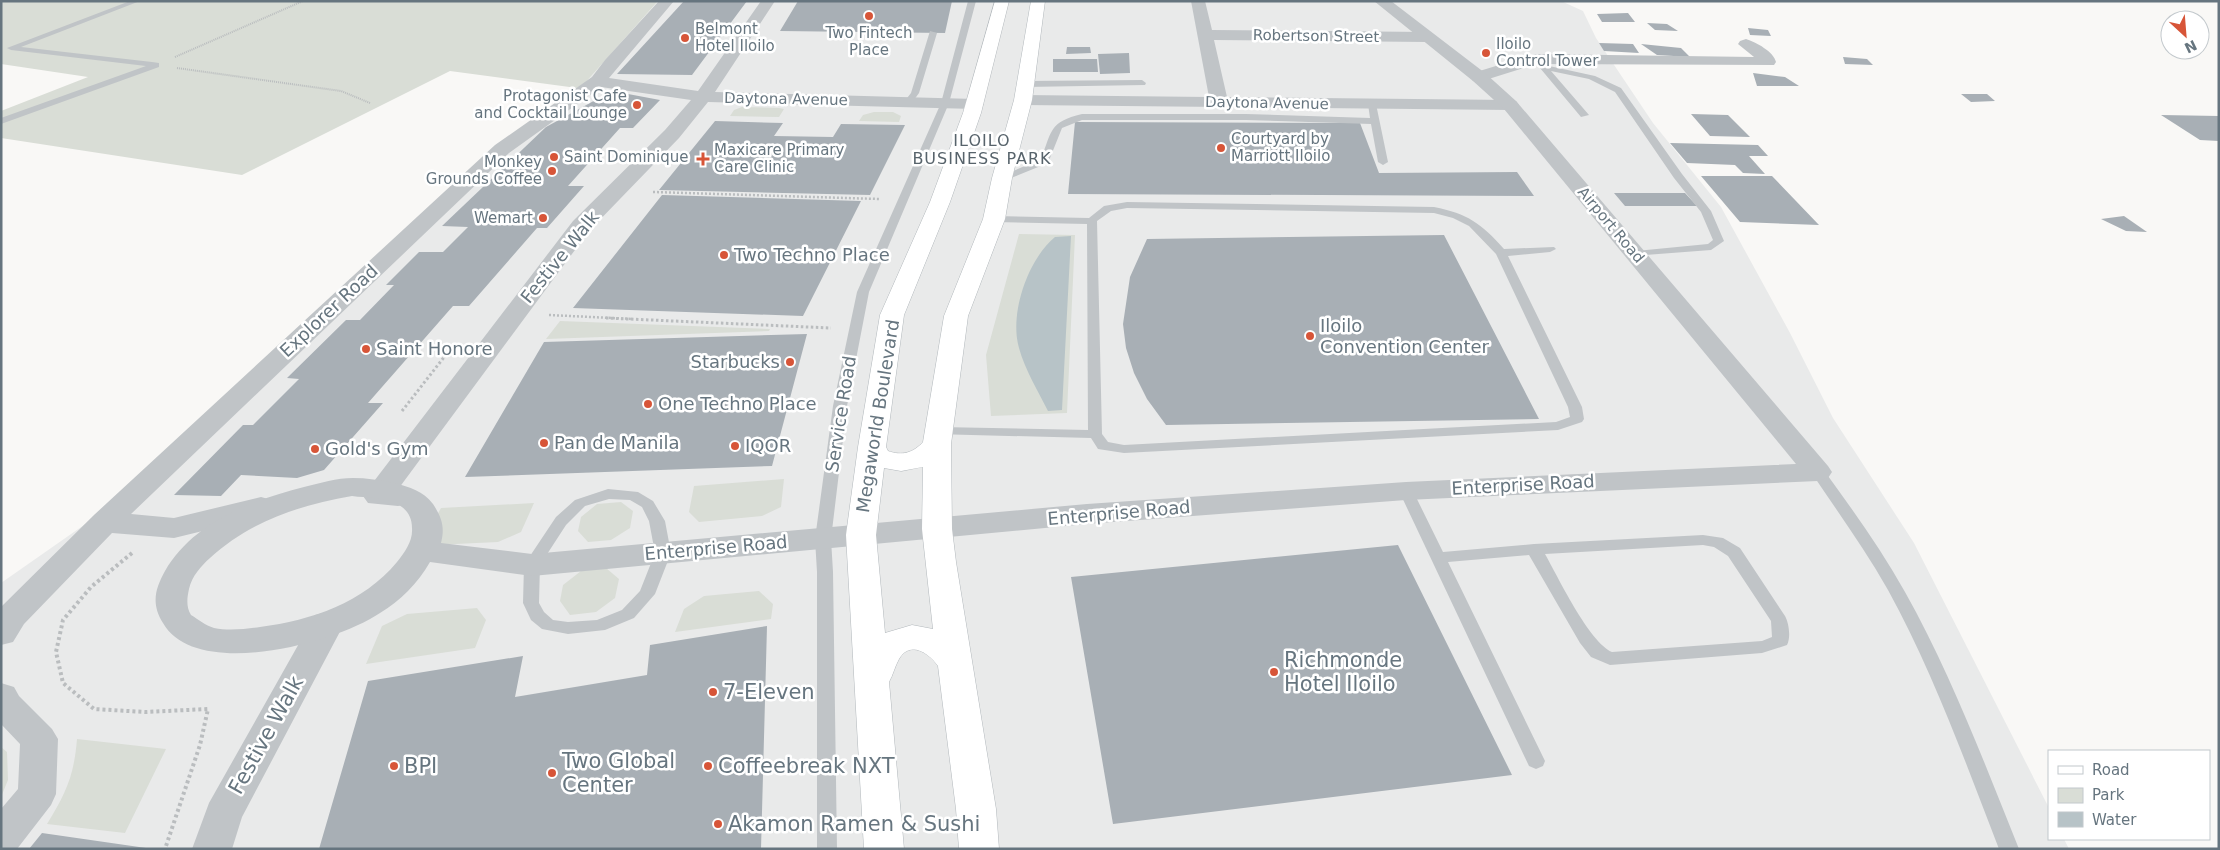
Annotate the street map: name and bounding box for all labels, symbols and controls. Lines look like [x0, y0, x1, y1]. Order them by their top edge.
marker: Two Fintech Place [863, 10, 875, 22]
north arrow [2160, 10, 2210, 60]
place label: Belmont Hotel Iloilo [695, 20, 775, 55]
place label: Two Fintech Place [825, 24, 912, 59]
street label: Robertson Street [1253, 26, 1380, 46]
marker: Belmont Hotel Iloilo [679, 32, 691, 44]
place label: Iloilo Control Tower [1496, 35, 1599, 70]
text: N [2182, 37, 2199, 56]
marker: Iloilo Control Tower [1480, 47, 1492, 59]
place label: Protagonist Cafe and Cocktail Lounge [474, 87, 627, 122]
street label: Daytona Avenue [724, 89, 848, 109]
street label: Daytona Avenue [1205, 93, 1329, 113]
marker: Protagonist Cafe and Cocktail Lounge [631, 99, 643, 111]
place label: Courtyard by Marriott Iloilo [1231, 130, 1330, 165]
district label: ILOILO BUSINESS PARK [912, 131, 1052, 168]
place label: Maxicare Primary Care Clinic [714, 141, 845, 176]
marker: Courtyard by Marriott Iloilo [1215, 142, 1227, 154]
place label: Saint Dominique [564, 148, 688, 166]
marker: Saint Dominique [548, 151, 560, 163]
marker: Maxicare Primary Care Clinic [696, 152, 710, 166]
place label: Monkey Grounds Coffee [426, 153, 542, 188]
marker: Monkey Grounds Coffee [546, 165, 558, 177]
street label: Airport Road [1574, 183, 1648, 267]
street label: Festive Walk [516, 206, 604, 307]
place label: Wemart [474, 209, 533, 227]
marker: Wemart [537, 212, 549, 224]
place label: Two Techno Place [733, 244, 890, 265]
marker: Two Techno Place [718, 249, 730, 261]
street label: Explorer Road [275, 260, 382, 361]
place label: Iloilo Convention Center [1320, 315, 1490, 357]
street label: Megaworld Boulevard [852, 318, 903, 514]
marker: Iloilo Convention Center [1304, 330, 1316, 342]
place label: Saint Honore [376, 338, 493, 359]
marker: Saint Honore [360, 343, 372, 355]
place label: Starbucks [691, 351, 780, 372]
street label: Service Road [821, 354, 860, 474]
marker: Starbucks [784, 356, 796, 368]
place label: One Techno Place [658, 393, 817, 414]
marker: One Techno Place [642, 398, 654, 410]
place label: Pan de Manila [554, 432, 679, 453]
place label: IQOR [745, 435, 791, 456]
marker: Pan de Manila [538, 437, 550, 449]
place label: Gold's Gym [325, 438, 429, 459]
marker: IQOR [729, 440, 741, 452]
marker: Gold's Gym [309, 443, 321, 455]
street label: Enterprise Road [1451, 470, 1595, 499]
street label: Enterprise Road [1047, 496, 1191, 529]
street label: Enterprise Road [644, 531, 788, 564]
place label: Richmonde Hotel Iloilo [1284, 648, 1402, 696]
marker: Richmonde Hotel Iloilo [1268, 666, 1280, 678]
street label: Festive Walk [224, 671, 309, 798]
place label: 7-Eleven [723, 680, 815, 704]
marker: 7-Eleven [707, 686, 719, 698]
place label: Two Global Center [561, 749, 675, 797]
legend [2048, 750, 2210, 840]
place label: BPI [404, 754, 437, 778]
place label: Coffeebreak NXT [718, 754, 895, 778]
marker: BPI [388, 760, 400, 772]
marker: Coffeebreak NXT [702, 760, 714, 772]
text: Road [2092, 761, 2130, 779]
marker: Two Global Center [546, 767, 558, 779]
text: Park [2092, 786, 2125, 804]
text: Water [2092, 811, 2137, 829]
place label: Akamon Ramen & Sushi [728, 812, 980, 836]
marker: Akamon Ramen & Sushi [712, 818, 724, 830]

